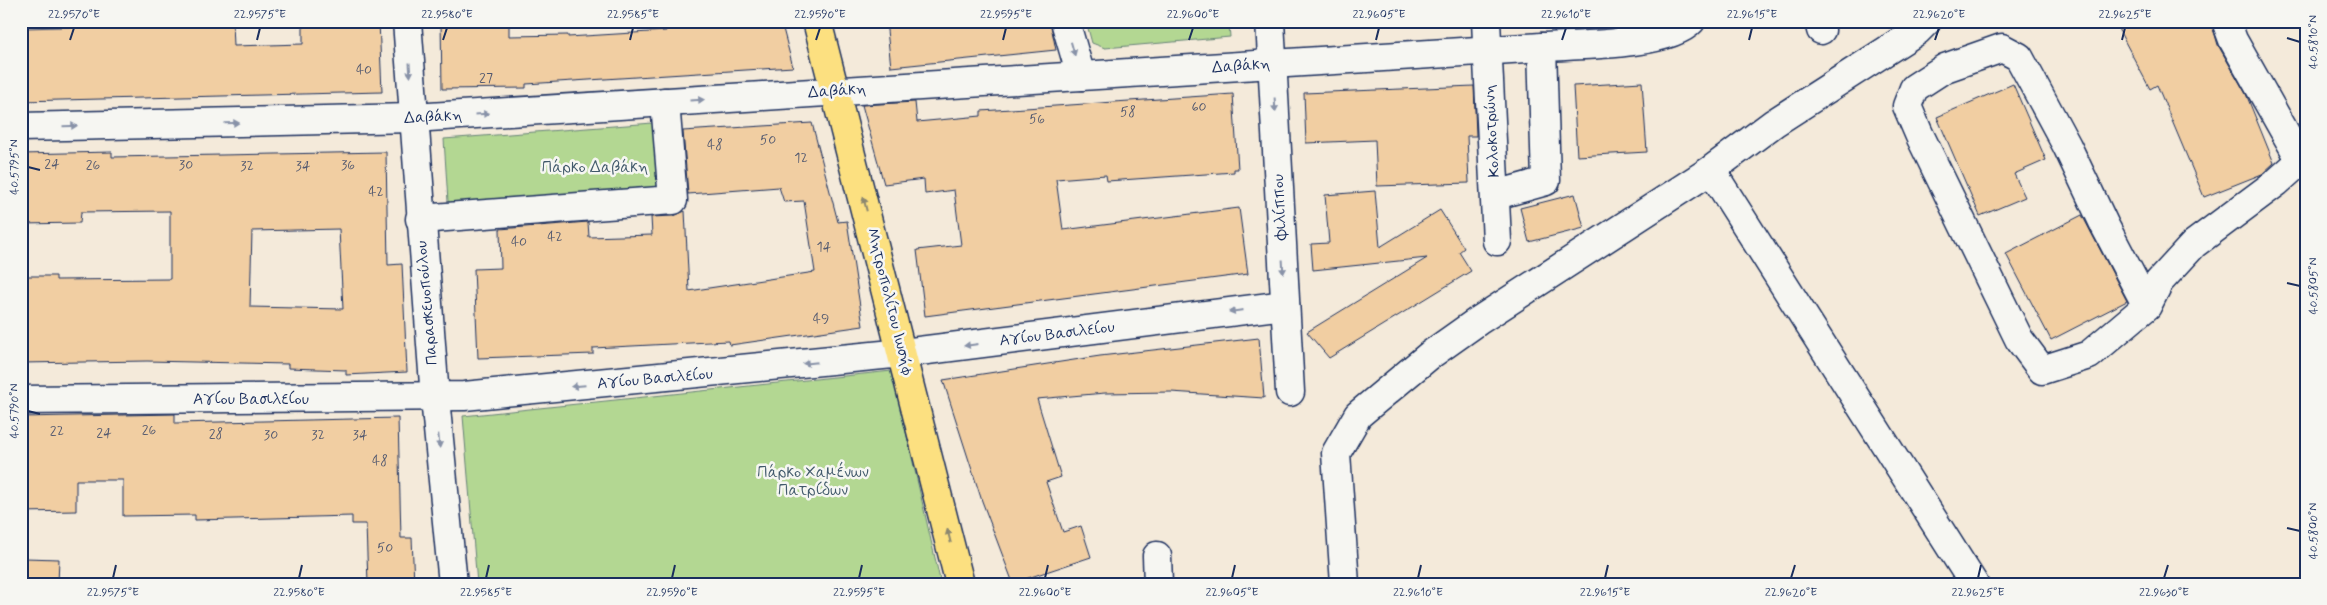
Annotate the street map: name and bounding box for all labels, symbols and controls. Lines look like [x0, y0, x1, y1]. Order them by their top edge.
text: 22.9570°E [48, 7, 100, 23]
text: 22.9575°E [234, 7, 286, 23]
text: 22.9580°E [421, 7, 473, 23]
text: 22.9585°E [607, 7, 659, 23]
text: 22.9590°E [794, 7, 846, 23]
text: 22.9595°E [980, 7, 1032, 23]
text: 22.9600°E [1167, 7, 1219, 23]
text: 22.9605°E [1352, 7, 1406, 23]
text: 22.9610°E [1541, 7, 1591, 23]
text: 22.9615°E [1727, 7, 1777, 23]
text: 22.9620°E [1913, 7, 1965, 23]
text: 22.9625°E [2099, 7, 2151, 23]
text: 40.5810°N [2306, 15, 2322, 69]
one-way arrow [1070, 41, 1078, 56]
street label: Δαβάκη [1211, 53, 1271, 79]
house number: 40 [356, 61, 372, 79]
one-way arrow [406, 62, 414, 78]
house number: 27 [479, 69, 493, 87]
street label: Δαβάκη [807, 78, 867, 104]
street label: Κολοκοτρώνη [1479, 84, 1505, 178]
one-way arrow [689, 96, 705, 104]
one-way arrow [1271, 97, 1279, 113]
house number: 60 [1191, 98, 1207, 116]
house number: 58 [1120, 103, 1136, 121]
street label: Δαβάκη [403, 105, 463, 129]
one-way arrow [475, 109, 491, 117]
house number: 56 [1029, 110, 1045, 128]
one-way arrow [225, 118, 241, 126]
one-way arrow [62, 122, 78, 130]
house number: 50 [760, 131, 776, 149]
house number: 48 [707, 136, 723, 154]
text: 40.5795°N [7, 139, 23, 195]
house number: 12 [794, 149, 808, 167]
house number: 24 [44, 155, 60, 173]
house number: 26 [86, 156, 101, 174]
house number: 30 [179, 156, 193, 174]
house number: 36 [341, 156, 355, 174]
house number: 32 [240, 157, 254, 175]
house number: 34 [296, 157, 311, 175]
park label: Πάρκο Δαβάκη [542, 157, 648, 178]
street label: Φιλίππου [1268, 173, 1292, 242]
house number: 42 [368, 183, 384, 201]
one-way arrow [861, 197, 869, 212]
street label: Μητροπολίτου Ιωσήφ [861, 226, 919, 378]
house number: 42 [547, 228, 563, 246]
house number: 40 [511, 233, 527, 251]
house number: 14 [817, 238, 832, 256]
street label: Παρασκευοπούλου [411, 240, 443, 366]
text: 40.5805°N [2306, 258, 2322, 314]
one-way arrow [1279, 259, 1287, 275]
one-way arrow [1228, 307, 1244, 315]
house number: 49 [813, 310, 829, 328]
street label: Αγίου Βασιλείου [998, 317, 1116, 351]
one-way arrow [963, 341, 979, 349]
one-way arrow [801, 359, 817, 367]
street label: Αγίου Βασιλείου [596, 363, 714, 395]
one-way arrow [570, 382, 586, 390]
text: 40.5790°N [7, 384, 23, 438]
street label: Αγίου Βασιλείου [193, 389, 309, 410]
house number: 26 [142, 421, 157, 439]
house number: 22 [50, 422, 64, 440]
house number: 24 [96, 424, 112, 442]
house number: 28 [209, 425, 223, 443]
house number: 30 [264, 426, 278, 444]
house number: 32 [311, 426, 325, 444]
house number: 34 [353, 426, 368, 444]
one-way arrow [435, 434, 443, 450]
house number: 48 [372, 452, 388, 470]
park label: Πάρκο Χαμένων Πατρίδων [757, 461, 869, 501]
text: 40.5800°N [2306, 503, 2322, 559]
one-way arrow [945, 529, 953, 544]
house number: 50 [377, 539, 393, 557]
text: 22.9575°E [87, 585, 139, 601]
text: 22.9580°E [273, 585, 325, 601]
text: 22.9585°E [460, 585, 512, 601]
text: 22.9590°E [646, 585, 698, 601]
text: 22.9595°E [833, 585, 885, 601]
text: 22.9600°E [1019, 585, 1071, 601]
text: 22.9605°E [1205, 585, 1259, 601]
text: 22.9610°E [1393, 585, 1443, 601]
text: 22.9615°E [1580, 585, 1630, 601]
text: 22.9620°E [1765, 585, 1817, 601]
text: 22.9625°E [1952, 585, 2004, 601]
text: 22.9630°E [2139, 585, 2189, 601]

